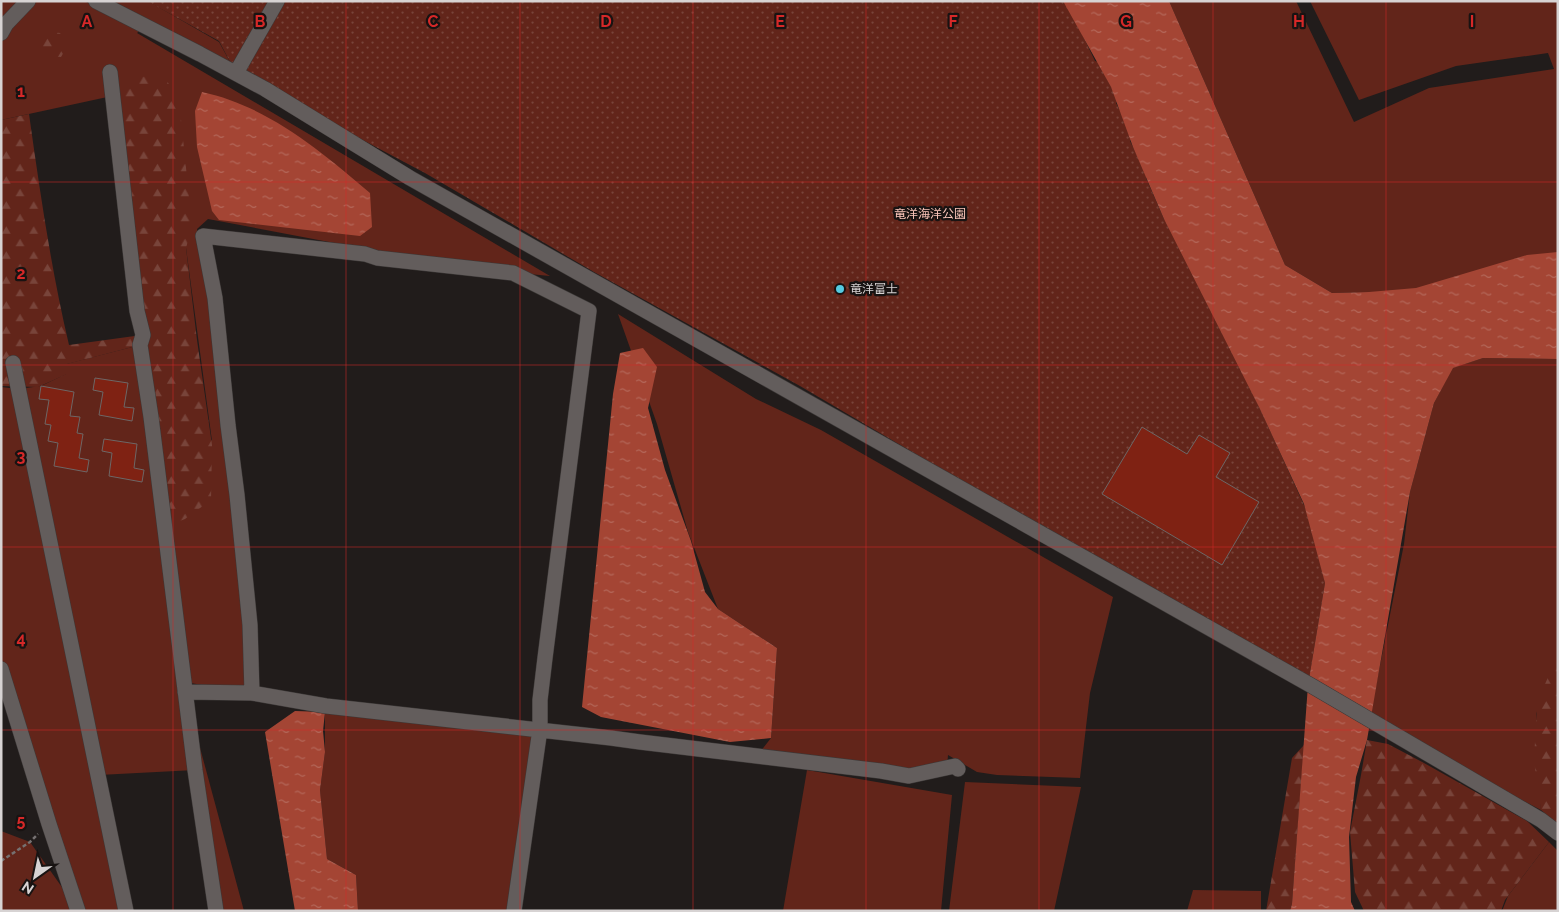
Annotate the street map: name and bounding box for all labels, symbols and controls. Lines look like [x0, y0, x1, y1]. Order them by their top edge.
text: A [82, 12, 93, 31]
text: B [255, 12, 266, 31]
text: C [428, 12, 439, 31]
text: D [600, 12, 612, 31]
text: E [775, 12, 785, 31]
text: F [948, 12, 958, 31]
text: G [1120, 12, 1132, 31]
text: H [1293, 12, 1305, 31]
text: I [1470, 12, 1474, 31]
text: 1 [17, 82, 25, 101]
park label: 竜洋海洋公園 [894, 207, 966, 221]
text: 2 [16, 264, 26, 283]
place label: 竜洋富士 [850, 282, 898, 296]
marker: 竜洋富士 [834, 283, 846, 295]
text: 3 [17, 447, 26, 466]
text: 4 [16, 629, 26, 648]
text: 5 [17, 811, 26, 830]
north arrow [10, 852, 60, 902]
text: N [19, 878, 37, 898]

